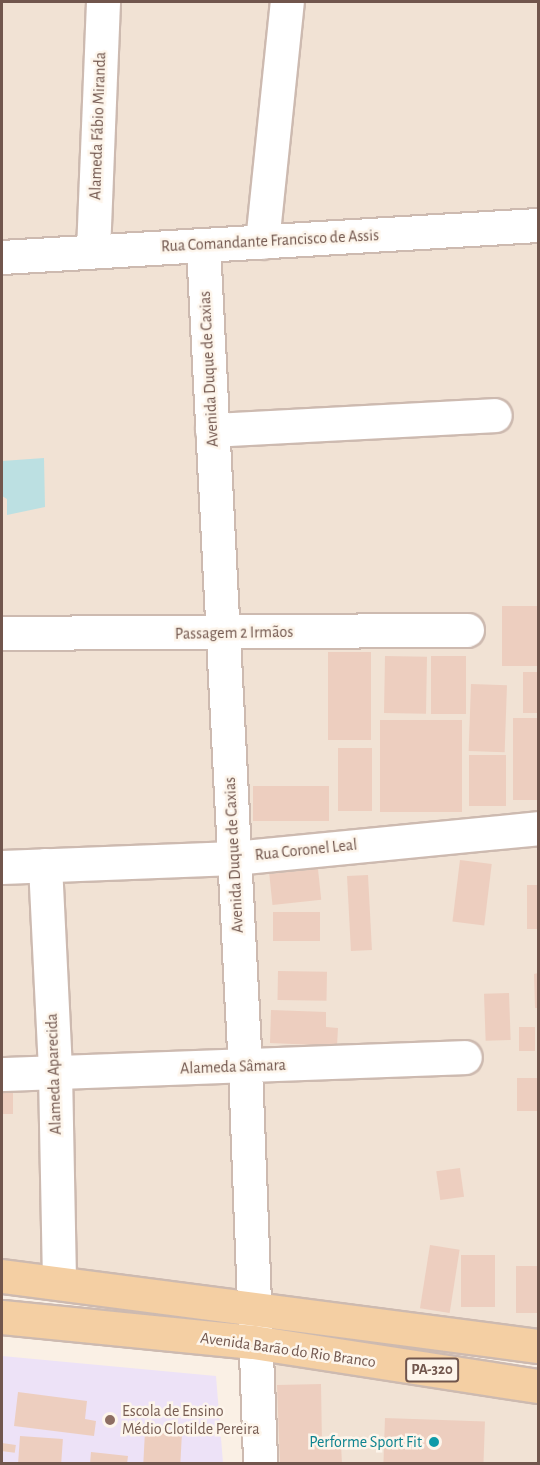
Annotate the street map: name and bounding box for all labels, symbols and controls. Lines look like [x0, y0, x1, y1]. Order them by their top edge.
street label: Alameda Fábio Miranda [86, 52, 110, 200]
street label: Rua Comandante Francisco de Assis [161, 226, 379, 256]
street label: Avenida Duque de Caxias [195, 290, 223, 448]
street label: Passagem 2 Irmãos [175, 622, 293, 644]
street label: Avenida Duque de Caxias [220, 776, 248, 934]
street label: Rua Coronel Leal [254, 835, 358, 865]
street label: Alameda Aparecida [42, 1013, 66, 1135]
street label: Alameda Sâmara [180, 1056, 286, 1078]
street label: Avenida Barão do Rio Branco [199, 1328, 377, 1372]
road number: PA-320 [405, 1358, 459, 1382]
place label: Escola de Ensino Médio Clotilde Pereira [122, 1401, 260, 1439]
marker: Escola de Ensino Médio Clotilde Pereira [103, 1413, 117, 1427]
place label: Performe Sport Fit [309, 1432, 422, 1452]
marker: Performe Sport Fit [427, 1435, 441, 1449]

